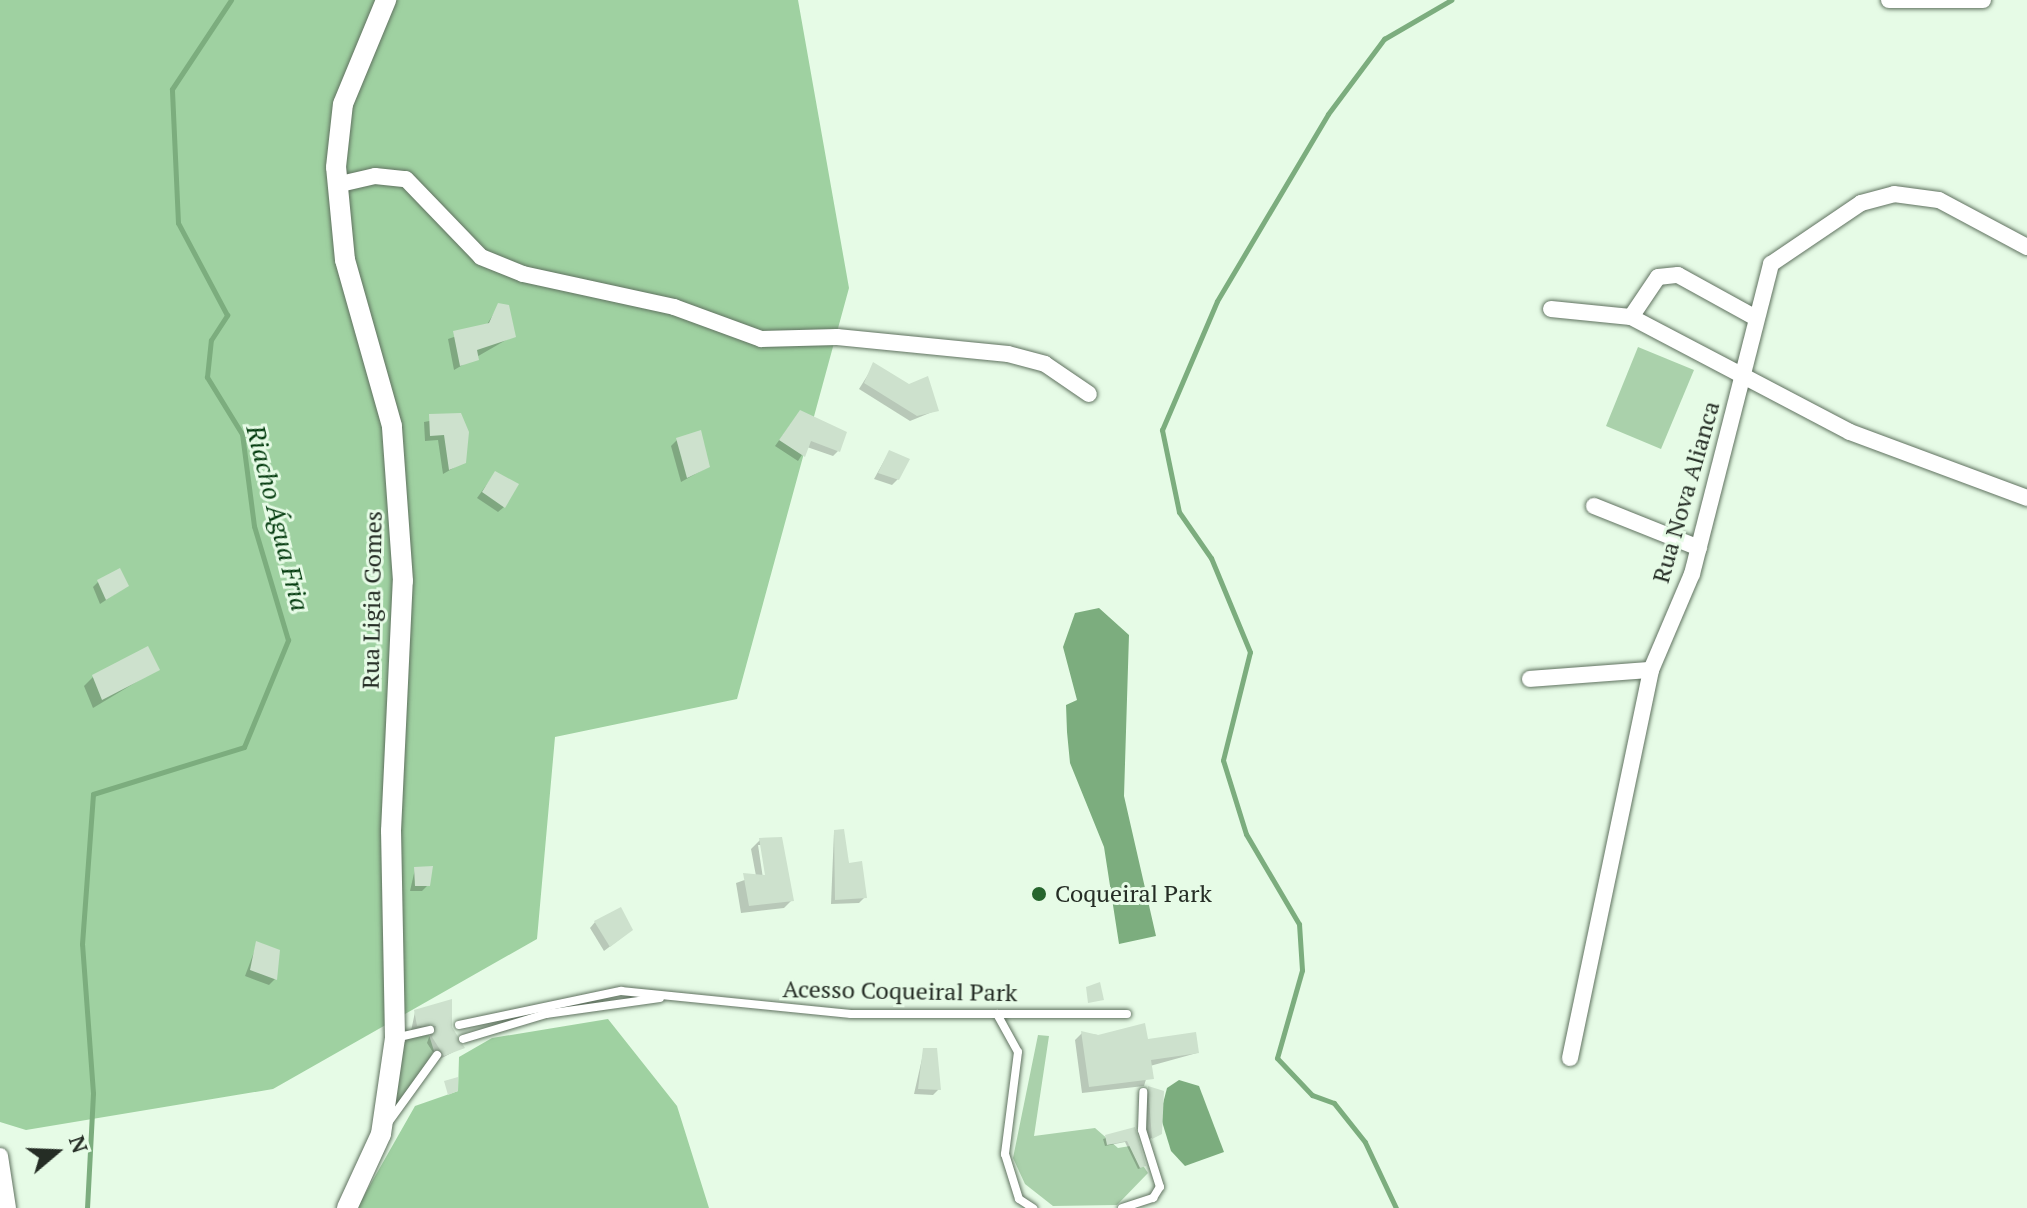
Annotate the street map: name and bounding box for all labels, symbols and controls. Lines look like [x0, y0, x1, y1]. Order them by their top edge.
street label: Rua Nova Alianca [1646, 398, 1726, 586]
water label: Riacho Água Fria [240, 422, 316, 614]
street label: Rua Ligia Gomes [356, 511, 388, 689]
place label: Coqueiral Park [1055, 880, 1212, 908]
marker: Coqueiral Park [1030, 885, 1048, 903]
street label: Acesso Coqueiral Park [782, 975, 1018, 1007]
north arrow [16, 1112, 96, 1192]
text: N [63, 1131, 96, 1157]

